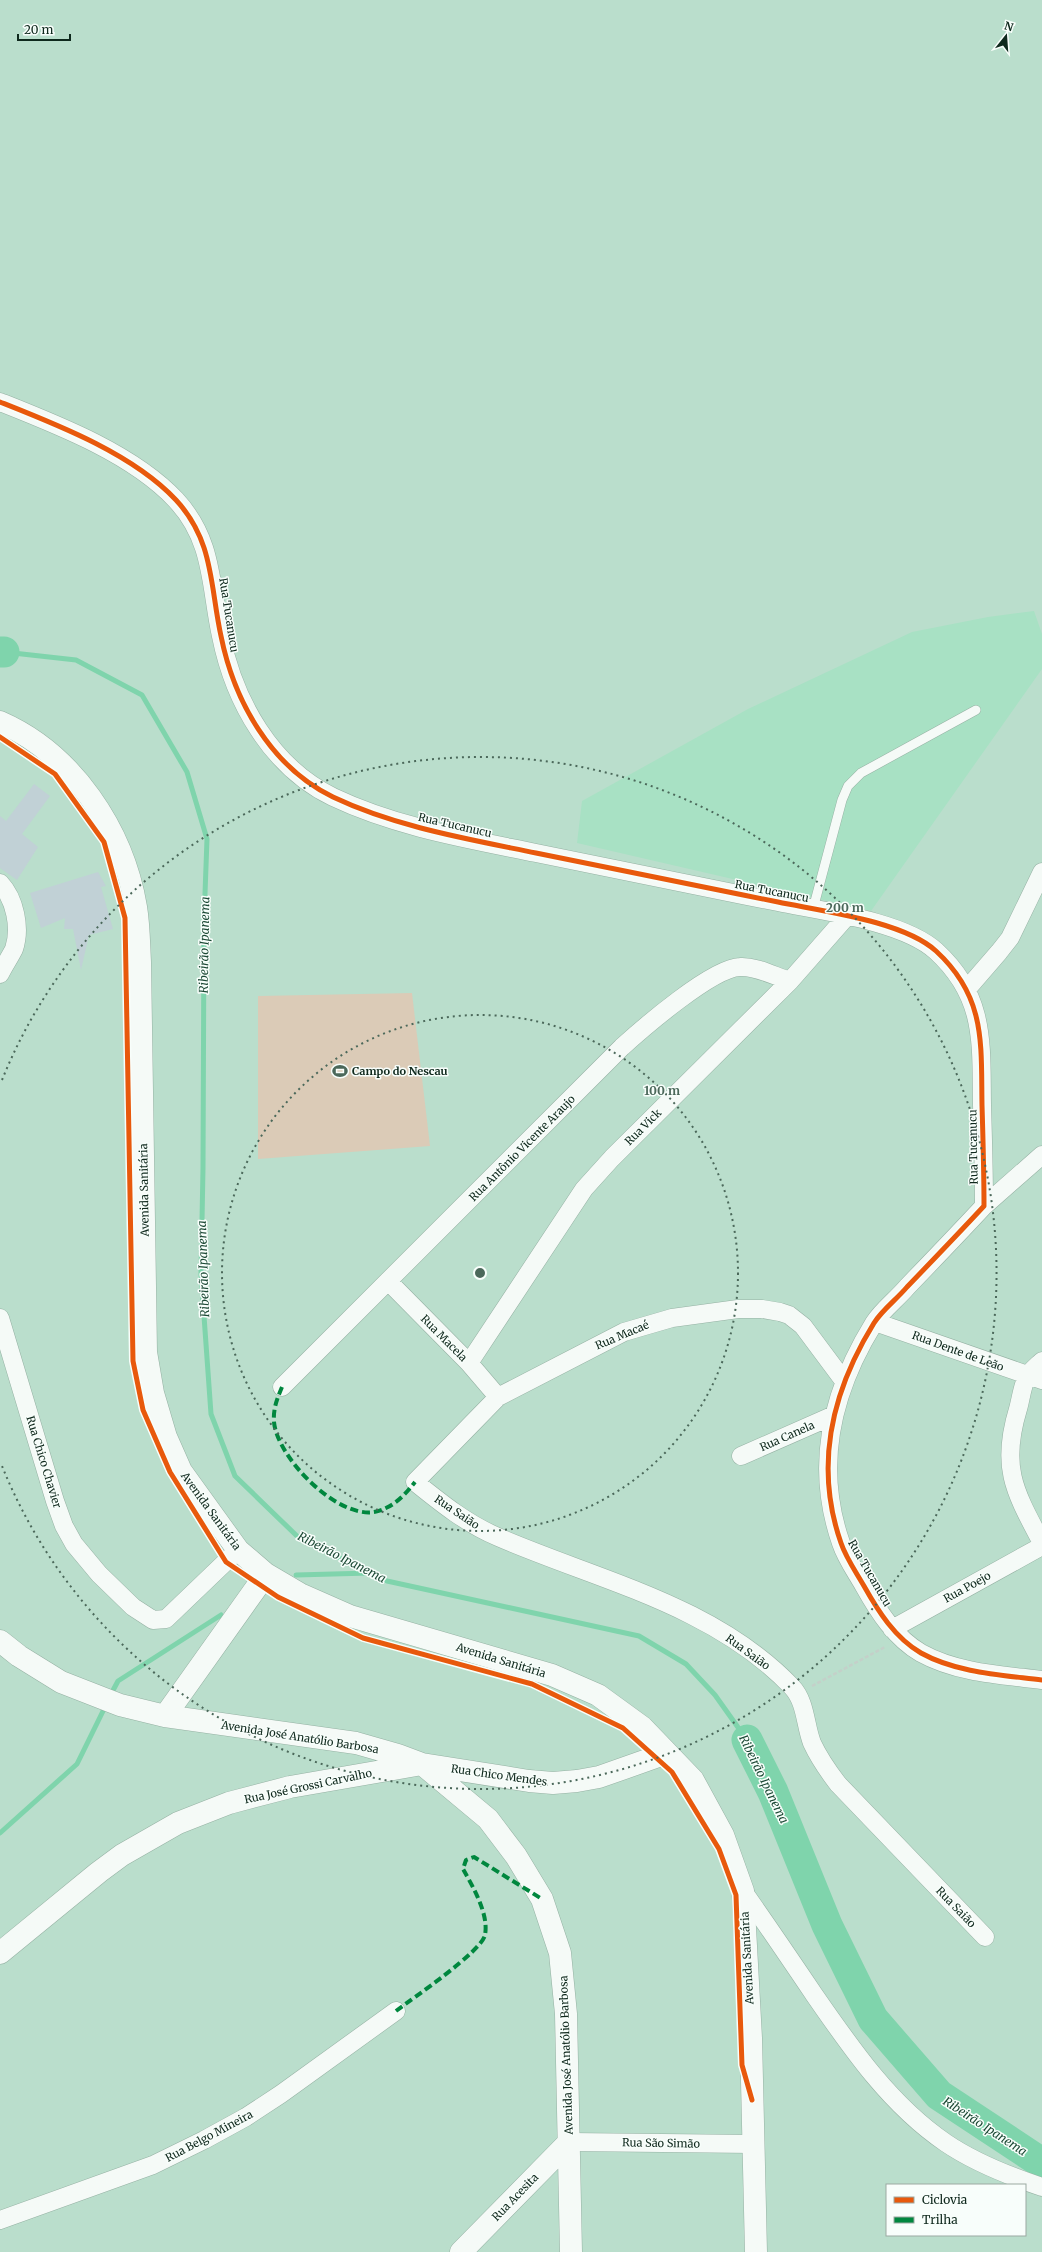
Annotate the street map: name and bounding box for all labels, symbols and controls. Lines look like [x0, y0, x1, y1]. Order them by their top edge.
scale bar [18, 16, 70, 42]
north arrow [986, 16, 1026, 56]
text: N [1003, 18, 1015, 34]
text: 20 m [24, 22, 53, 37]
street label: Rua Tucanucu [216, 577, 242, 653]
street label: Rua Tucanucu [417, 810, 493, 840]
street label: Rua Tucanucu [734, 877, 810, 905]
water label: Ribeirão Ipanema [196, 896, 212, 994]
text: 200 m [826, 900, 864, 915]
sports icon: Campo do Nescau [331, 1062, 349, 1080]
place label: Campo do Nescau [352, 1064, 448, 1078]
text: 100 m [644, 1083, 680, 1098]
street label: Rua Antônio Vicente Araujo [466, 1092, 578, 1204]
street label: Rua Vick [622, 1106, 664, 1148]
street label: Rua Tucanucu [965, 1109, 981, 1185]
street label: Avenida Sanitária [136, 1143, 152, 1238]
water label: Ribeirão Ipanema [194, 1220, 212, 1318]
centre of rings [473, 1266, 487, 1280]
street label: Rua Macela [418, 1312, 470, 1364]
street label: Rua Macaé [593, 1317, 651, 1353]
street label: Rua Dente de Leão [910, 1328, 1006, 1374]
street label: Rua Chico Chavier [23, 1414, 65, 1510]
street label: Rua Canela [757, 1418, 817, 1454]
street label: Avenida Sanitária [177, 1468, 244, 1553]
street label: Rua Saião [432, 1492, 483, 1533]
water label: Ribeirão Ipanema [295, 1528, 389, 1586]
street label: Rua Tucanucu [845, 1537, 895, 1609]
street label: Rua Poejo [941, 1568, 994, 1606]
street label: Rua Saião [723, 1631, 773, 1673]
street label: Avenida Sanitária [454, 1639, 548, 1680]
street label: Avenida José Anatólio Barbosa [219, 1717, 380, 1756]
water label: Ribeirão Ipanema [736, 1732, 792, 1826]
street label: Rua Chico Mendes [450, 1761, 548, 1789]
street label: Rua José Grossi Carvalho [243, 1766, 374, 1806]
street label: Rua Saião [933, 1884, 979, 1931]
street label: Avenida Sanitária [738, 1911, 756, 2006]
street label: Avenida José Anatólio Barbosa [556, 1975, 576, 2136]
water label: Ribeirão Ipanema [940, 2093, 1030, 2159]
street label: Rua Belgo Mineira [163, 2107, 255, 2165]
street label: Rua São Simão [622, 2135, 701, 2151]
street label: Rua Acesita [489, 2170, 541, 2224]
legend [886, 2184, 1026, 2236]
text: Ciclovia [922, 2192, 968, 2207]
text: Trilha [922, 2212, 958, 2227]

